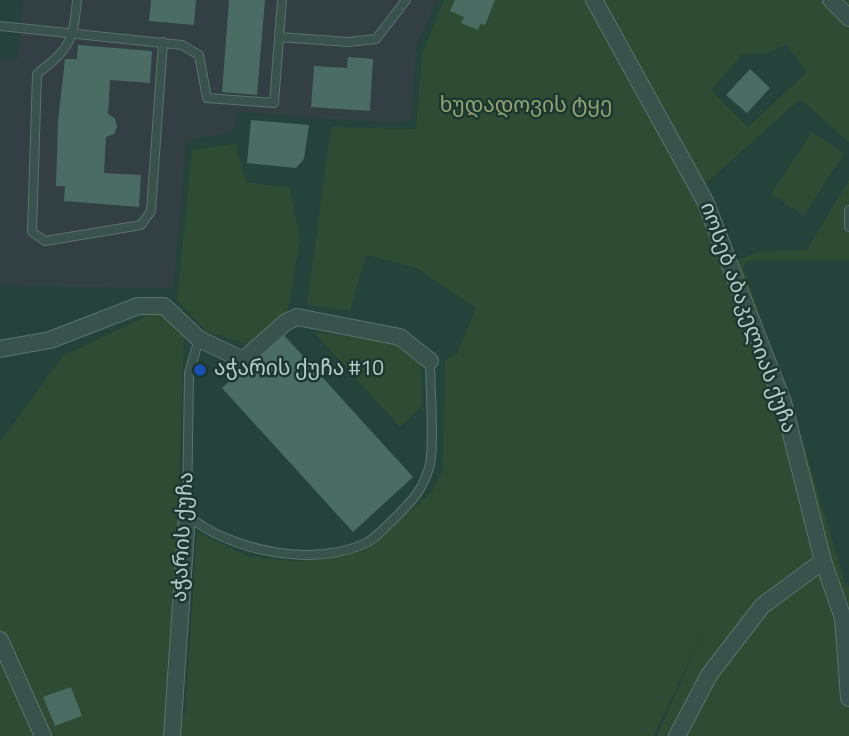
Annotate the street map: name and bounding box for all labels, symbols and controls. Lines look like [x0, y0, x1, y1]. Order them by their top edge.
park label: ხუდადოვის ტყე [440, 94, 612, 120]
street label: იოსებ აბაკელიას ქუჩა [693, 199, 801, 437]
place label: აჭარის ქუჩა #10 [214, 357, 384, 383]
marker: აჭარის ქუჩა #10 [192, 362, 208, 378]
street label: აჭარის ქუჩა [168, 471, 200, 603]

